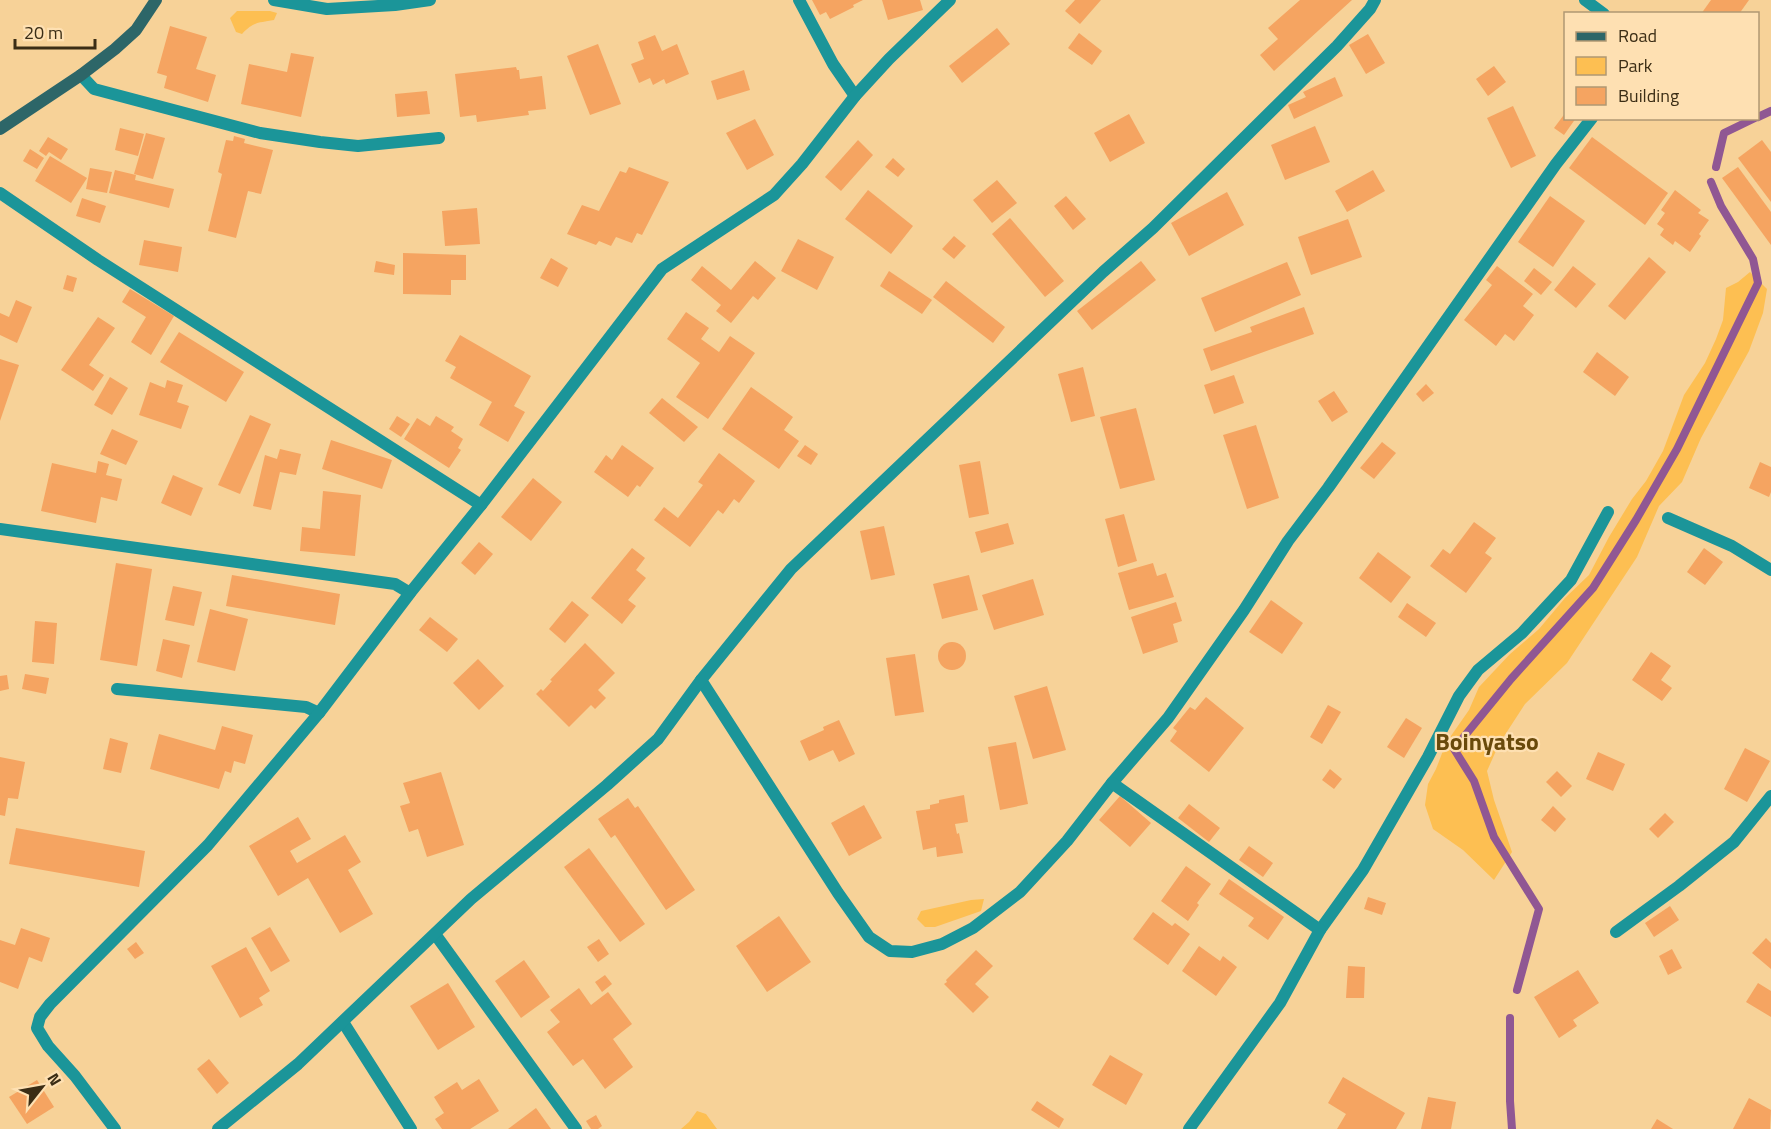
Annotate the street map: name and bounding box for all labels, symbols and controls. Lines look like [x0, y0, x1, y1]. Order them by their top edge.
scale bar [15, 12, 94, 50]
legend [1564, 12, 1759, 120]
text: 20 m [24, 19, 63, 46]
text: Road [1618, 22, 1657, 49]
text: Park [1618, 52, 1653, 79]
text: Building [1618, 82, 1679, 109]
district label: Boinyatso [1435, 723, 1539, 759]
north arrow [12, 1057, 72, 1117]
text: N [42, 1068, 68, 1090]

